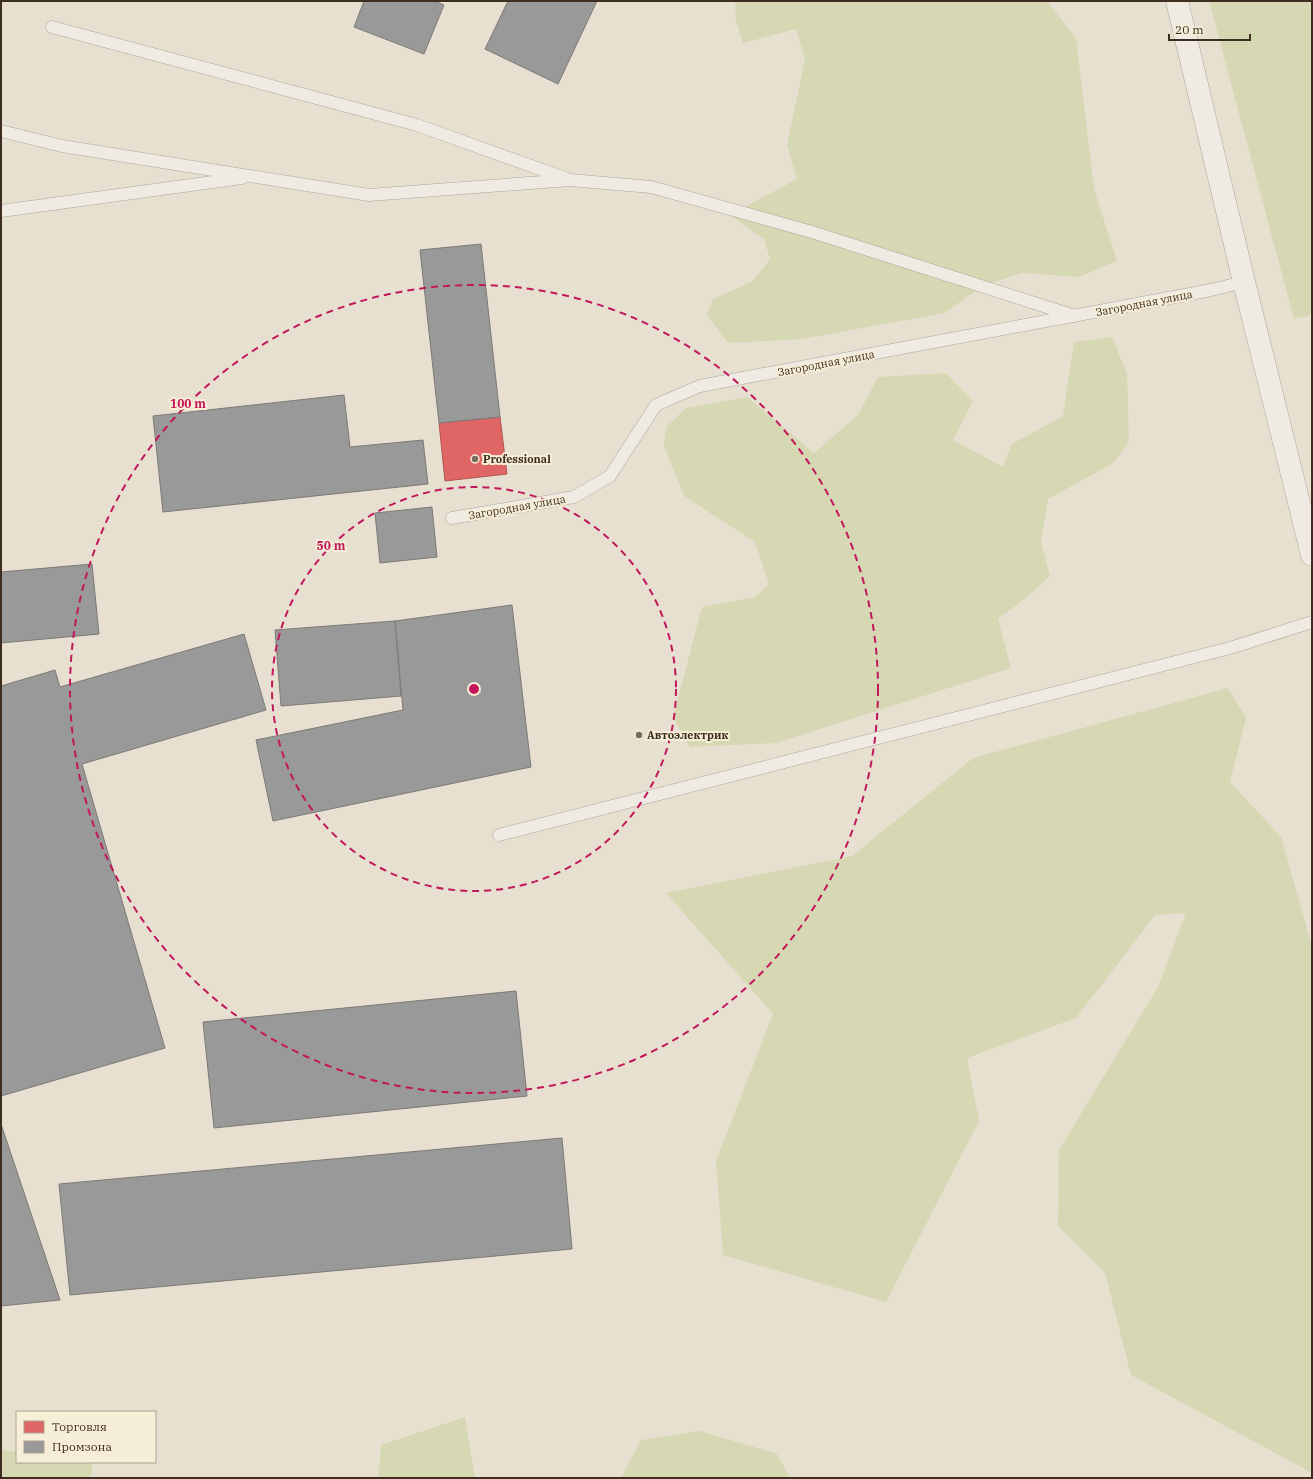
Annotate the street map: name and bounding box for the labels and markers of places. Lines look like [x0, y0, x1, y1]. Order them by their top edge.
place label: Professional [483, 452, 551, 466]
marker: Professional [470, 454, 480, 464]
centre of rings [467, 682, 481, 696]
place label: Автоэлектрик [647, 728, 729, 742]
marker: Автоэлектрик [634, 730, 644, 740]

